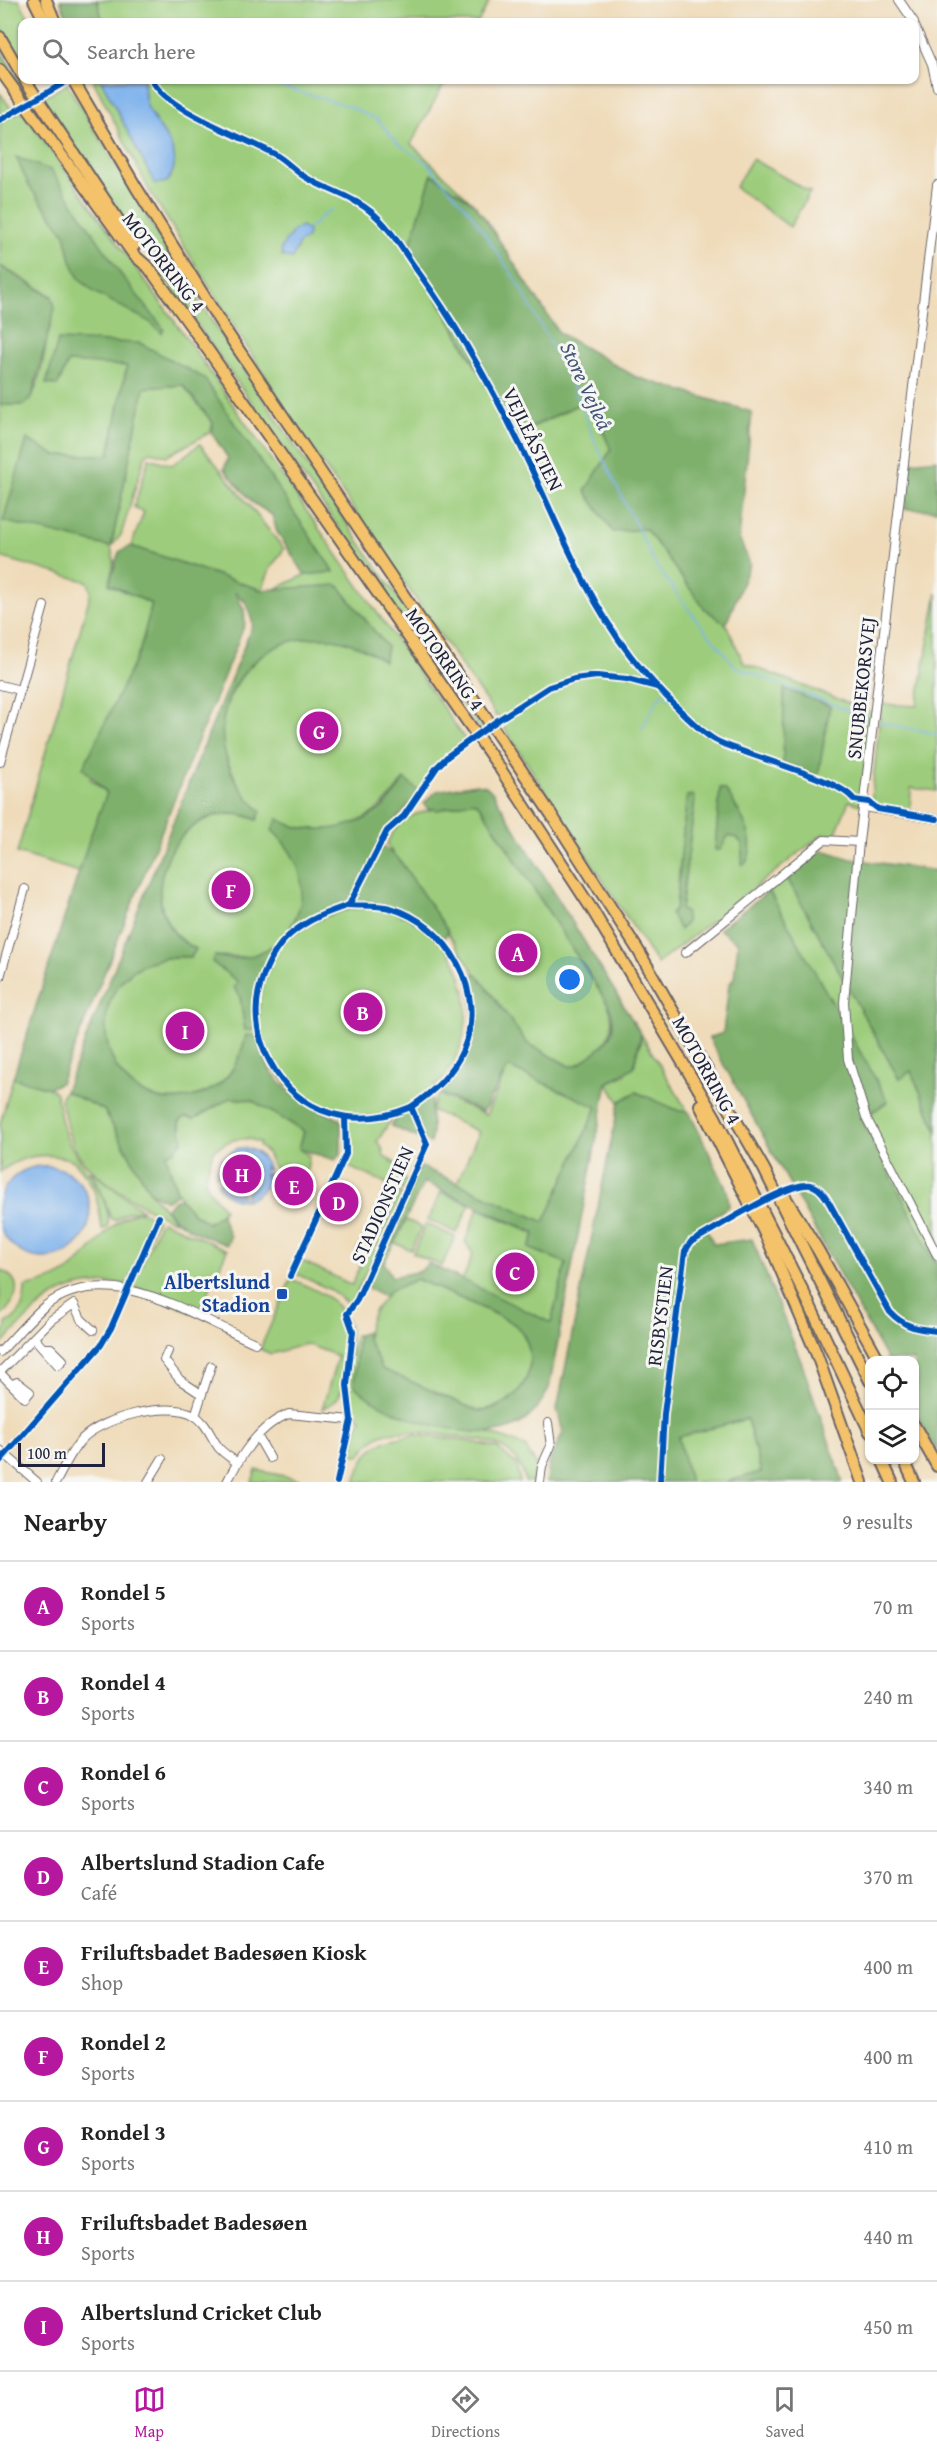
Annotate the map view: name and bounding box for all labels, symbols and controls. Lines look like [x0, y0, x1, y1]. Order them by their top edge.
search box [18, 18, 919, 84]
icon: search [39, 35, 72, 68]
text: Search here [87, 35, 196, 67]
street label: MOTORRING 4 [116, 205, 213, 318]
water label: Store Vejleå [553, 337, 620, 435]
street label: VEJLEÅSTIEN [496, 382, 571, 495]
street label: MOTORRING 4 [399, 601, 492, 716]
street label: SNUBBEKORSVEJ [839, 615, 882, 761]
pin: G [300, 708, 338, 754]
pin: F [212, 868, 250, 912]
pin: A [498, 930, 538, 976]
your location [555, 965, 584, 994]
pin: B [344, 990, 382, 1034]
pin: I [166, 1008, 204, 1054]
street label: MOTORRING 4 [666, 1010, 749, 1129]
street label: STADIONSTIEN [343, 1141, 420, 1268]
pin: H [222, 1152, 262, 1196]
pin: E [274, 1164, 314, 1208]
pin: D [320, 1180, 358, 1224]
pin: C [496, 1250, 534, 1294]
street label: RISBYSTIEN [639, 1264, 680, 1368]
place label: Albertslund Stadion [164, 1267, 271, 1319]
marker: Albertslund Stadion [275, 1287, 289, 1301]
map controls [865, 1356, 919, 1464]
button: locate [865, 1356, 919, 1410]
button: layers [865, 1410, 919, 1464]
scale bar [18, 1440, 105, 1468]
text: 100 m [27, 1441, 67, 1465]
text: Nearby [24, 1502, 107, 1541]
text: 9 results [842, 1507, 913, 1536]
text: Rondel 5 [81, 1576, 166, 1608]
text: A [37, 1592, 50, 1621]
text: 70 m [873, 1592, 913, 1621]
text: Sports [81, 1608, 135, 1637]
text: Rondel 4 [81, 1666, 166, 1698]
text: B [37, 1682, 50, 1711]
text: 240 m [863, 1682, 913, 1711]
text: Sports [81, 1698, 135, 1727]
text: Rondel 6 [81, 1756, 166, 1788]
text: C [38, 1772, 49, 1801]
text: 340 m [863, 1772, 913, 1801]
text: Sports [81, 1788, 135, 1817]
text: Albertslund Stadion Cafe [81, 1846, 325, 1878]
text: D [37, 1862, 50, 1891]
text: 370 m [863, 1862, 913, 1891]
text: Café [81, 1878, 117, 1907]
text: Friluftsbadet Badesøen Kiosk [81, 1936, 367, 1968]
text: E [38, 1952, 49, 1981]
text: 400 m [863, 1952, 913, 1981]
text: Shop [81, 1968, 123, 1997]
text: Rondel 2 [81, 2026, 166, 2058]
text: F [38, 2042, 49, 2071]
text: 400 m [863, 2042, 913, 2071]
text: Sports [81, 2058, 135, 2087]
text: Rondel 3 [81, 2116, 166, 2148]
text: G [37, 2132, 50, 2161]
text: 410 m [863, 2132, 913, 2161]
text: Sports [81, 2148, 135, 2177]
text: Friluftsbadet Badesøen [81, 2206, 307, 2238]
text: H [37, 2222, 50, 2251]
text: 440 m [863, 2222, 913, 2251]
text: Sports [81, 2238, 135, 2267]
text: Albertslund Cricket Club [81, 2296, 322, 2328]
text: I [40, 2312, 47, 2341]
text: 450 m [863, 2312, 913, 2341]
text: Sports [81, 2328, 135, 2357]
tab: Map [133, 2383, 166, 2443]
tab: Directions [431, 2383, 500, 2443]
tab: Saved [765, 2383, 804, 2443]

